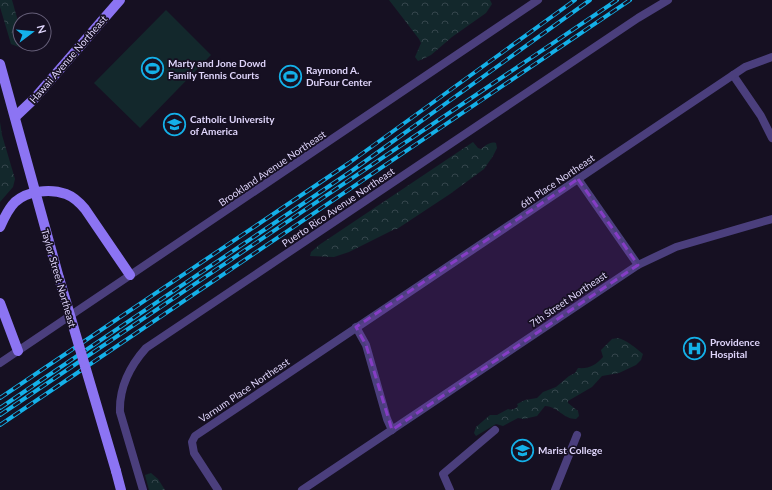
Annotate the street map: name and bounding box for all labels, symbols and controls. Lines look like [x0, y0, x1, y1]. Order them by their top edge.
north arrow [12, 12, 52, 52]
street label: Hawaii Avenue Northeast [27, 13, 109, 105]
sports icon: Marty and Jone Dowd Family Tennis Courts [140, 56, 166, 82]
place label: Marty and Jone Dowd Family Tennis Courts [168, 57, 266, 81]
sports icon: Raymond A. DuFour Center [277, 63, 303, 89]
place label: Raymond A. DuFour Center [306, 64, 372, 88]
school or university icon: Catholic University of America [162, 112, 188, 138]
place label: Catholic University of America [190, 113, 275, 137]
street label: Brookland Avenue Northeast [216, 127, 328, 208]
street label: 6th Place Northeast [517, 151, 597, 210]
street label: Puerto Rico Avenue Northeast [279, 165, 397, 249]
street label: Taylor Street Northeast [39, 227, 79, 329]
street label: 7th Street Northeast [527, 268, 609, 329]
hospital icon: Providence Hospital [682, 335, 708, 361]
place label: Providence Hospital [710, 336, 760, 360]
street label: Varnum Place Northeast [196, 355, 292, 425]
school or university icon: Marist College [509, 437, 535, 463]
place label: Marist College [538, 444, 603, 456]

